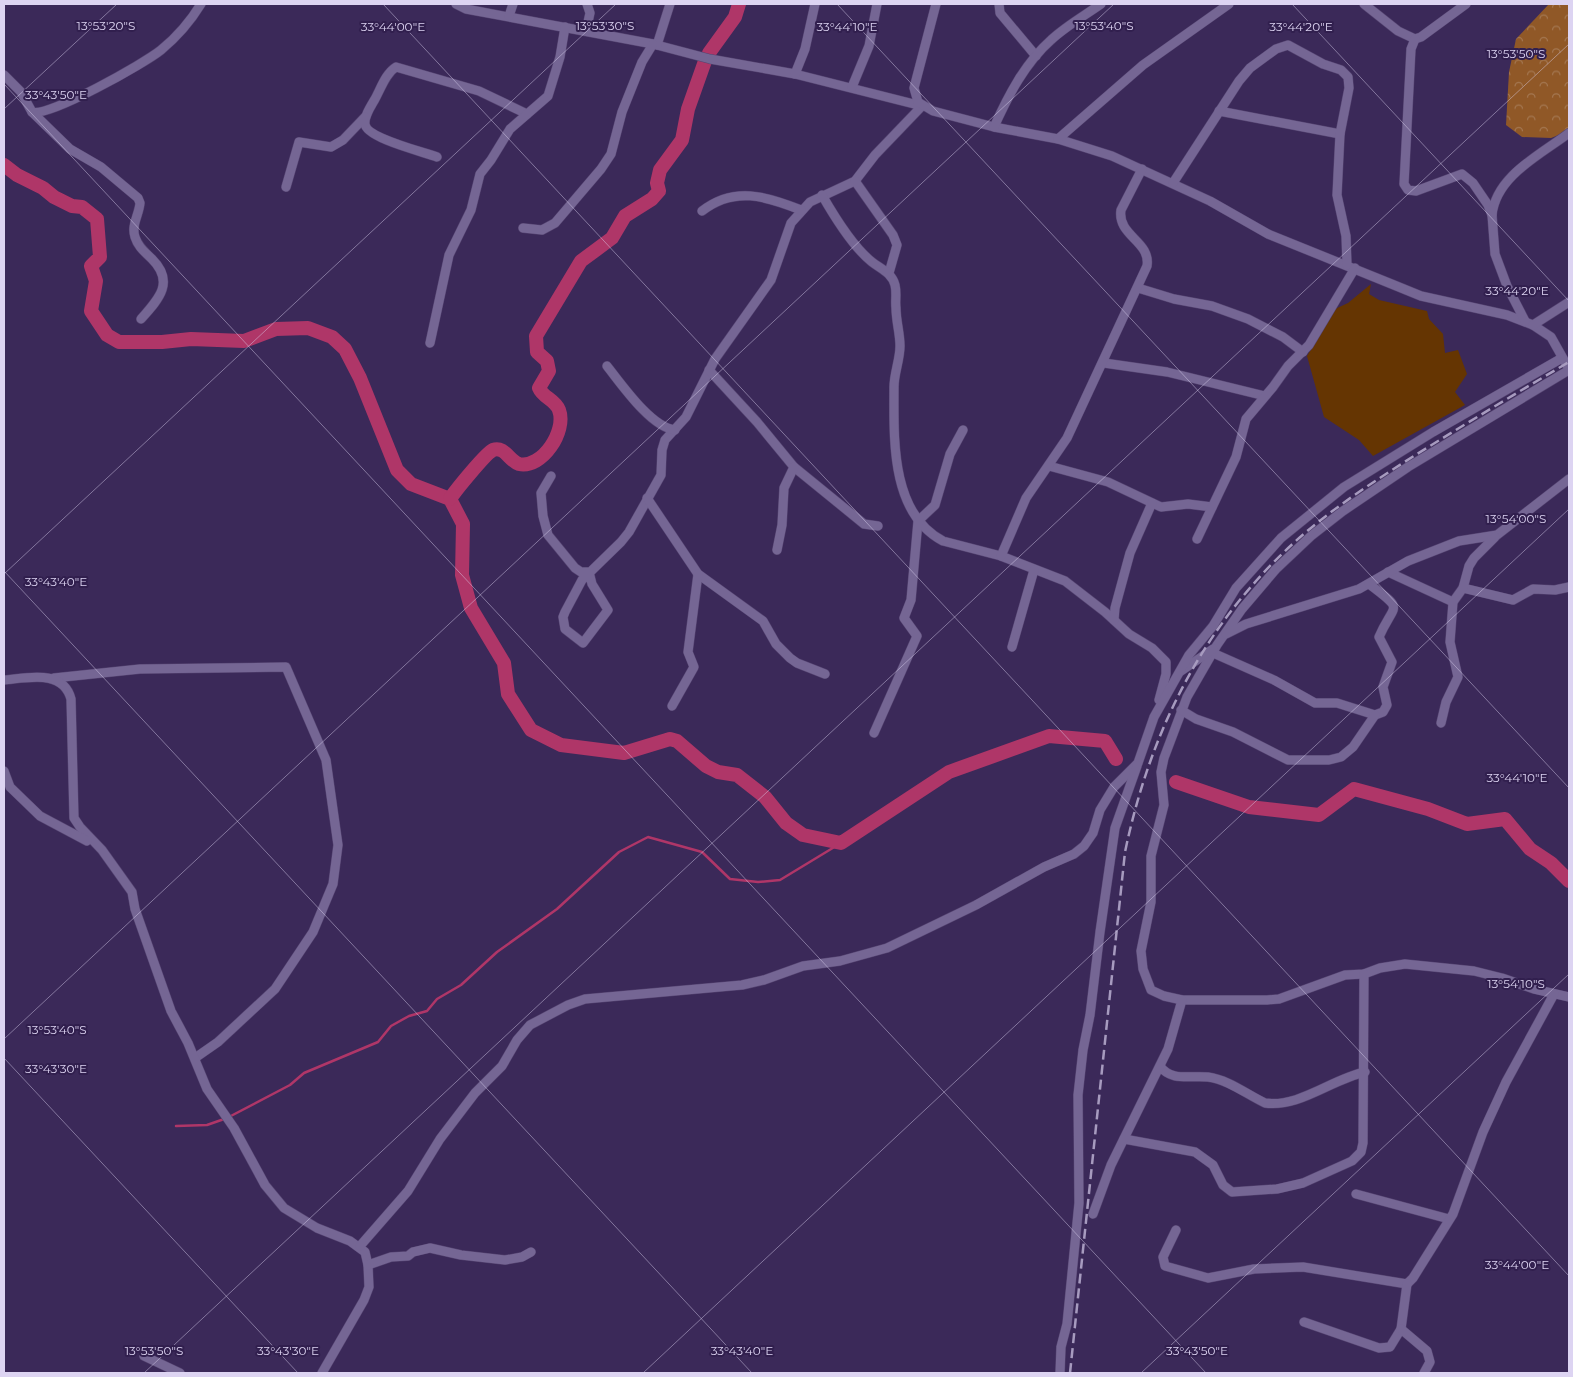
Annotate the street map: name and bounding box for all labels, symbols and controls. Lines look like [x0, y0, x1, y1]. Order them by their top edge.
text: 13°53'20"S [77, 18, 135, 33]
text: 13°53'30"S [576, 18, 634, 33]
text: 13°53'40"S [1074, 18, 1134, 33]
text: 33°44'00"E [361, 19, 425, 34]
text: 33°44'10"E [816, 19, 878, 34]
text: 33°44'20"E [1269, 19, 1333, 34]
text: 13°53'50"S [1487, 46, 1545, 61]
text: 33°43'50"E [25, 87, 87, 102]
text: 33°44'20"E [1485, 283, 1549, 298]
text: 13°54'00"S [1486, 511, 1546, 526]
text: 33°43'40"E [25, 574, 87, 589]
text: 33°44'10"E [1486, 770, 1548, 785]
text: 13°54'10"S [1487, 976, 1545, 991]
text: 13°53'40"S [27, 1022, 87, 1037]
text: 33°43'30"E [25, 1061, 87, 1076]
text: 33°44'00"E [1485, 1257, 1549, 1272]
text: 13°53'50"S [125, 1343, 183, 1358]
text: 33°43'30"E [257, 1343, 319, 1358]
text: 33°43'40"E [711, 1343, 773, 1358]
text: 33°43'50"E [1166, 1343, 1228, 1358]

